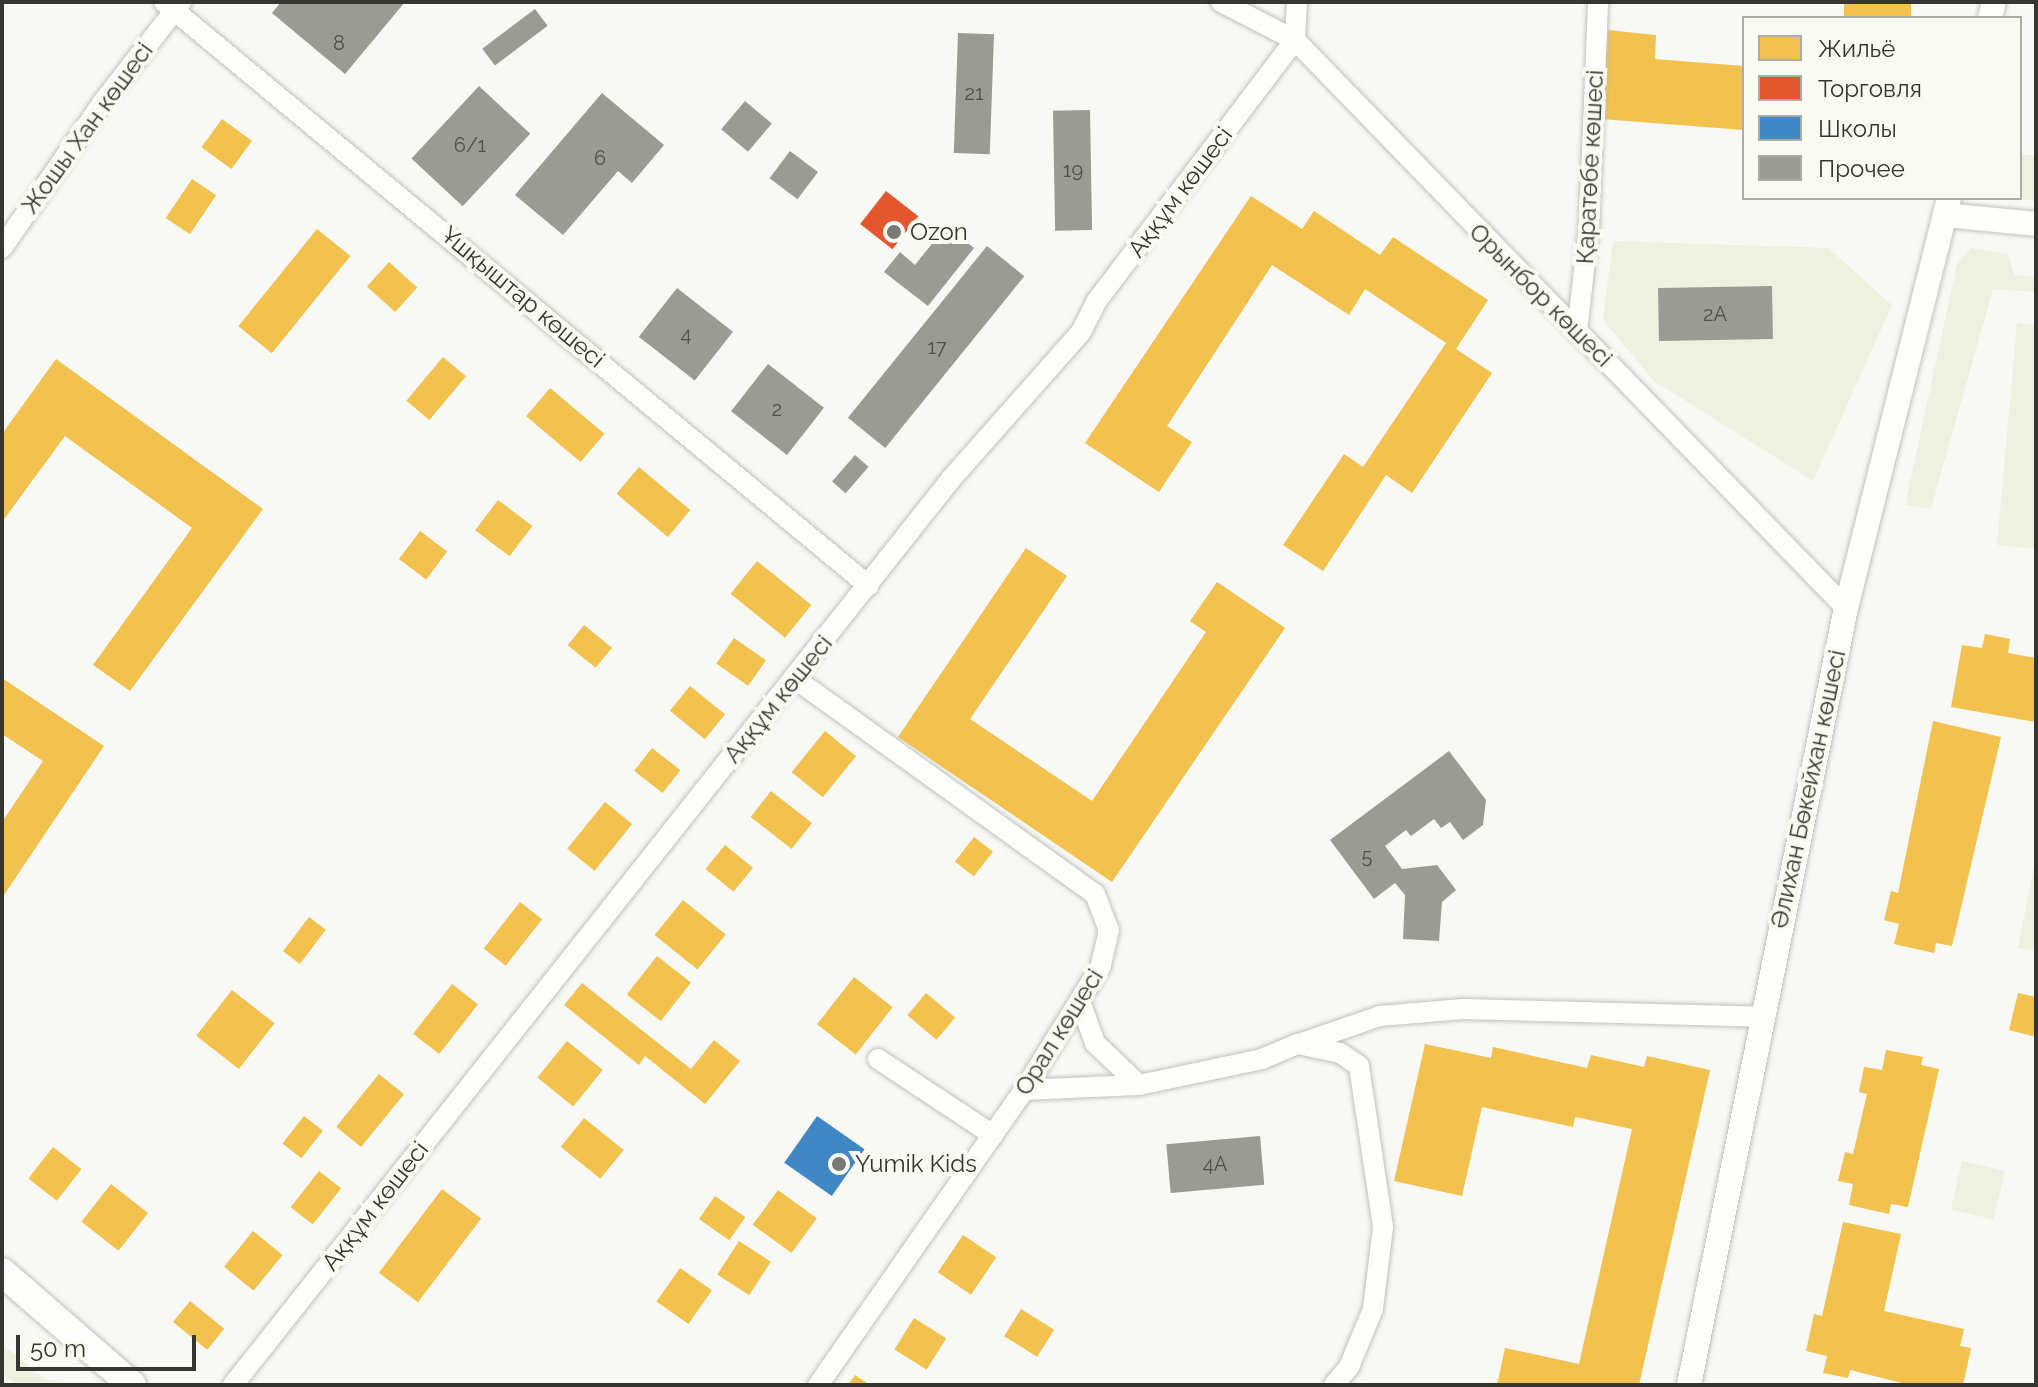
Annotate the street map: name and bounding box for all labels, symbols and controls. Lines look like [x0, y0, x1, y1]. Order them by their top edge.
legend [1742, 16, 2022, 200]
house number: 8 [333, 31, 345, 55]
text: Жильё [1818, 34, 1895, 63]
street label: Жошы Хан көшесі [15, 37, 159, 219]
street label: Қаратөбе көшесі [1571, 69, 1609, 265]
text: Торговля [1818, 74, 1922, 103]
house number: 21 [965, 81, 983, 105]
text: Школы [1818, 114, 1897, 143]
street label: Аққұм көшесі [1122, 121, 1238, 263]
house number: 6/1 [454, 133, 486, 157]
house number: 6 [594, 146, 606, 170]
text: Прочее [1818, 154, 1905, 183]
house number: 19 [1063, 158, 1083, 182]
street label: Орынбор көшесі [1463, 217, 1619, 373]
place label: Ozon [910, 218, 968, 246]
street label: Ұшқыштар көшесі [435, 220, 611, 374]
marker: Ozon [885, 223, 903, 241]
house number: 2А [1703, 302, 1727, 326]
house number: 4 [681, 322, 691, 346]
house number: 17 [927, 335, 947, 359]
house number: 2 [772, 397, 782, 421]
street label: Аққұм көшесі [718, 629, 838, 769]
street label: Әлихан Бөкейхан көшесі [1764, 647, 1852, 931]
house number: 5 [1362, 844, 1372, 868]
street label: Орал көшесі [1009, 964, 1109, 1100]
street label: Аққұм көшесі [316, 1136, 434, 1276]
place label: Yumik Kids [855, 1150, 977, 1178]
house number: 4А [1203, 1152, 1227, 1176]
marker: Yumik Kids [830, 1155, 848, 1173]
scale bar [20, 1319, 200, 1369]
text: 50 m [30, 1334, 86, 1363]

